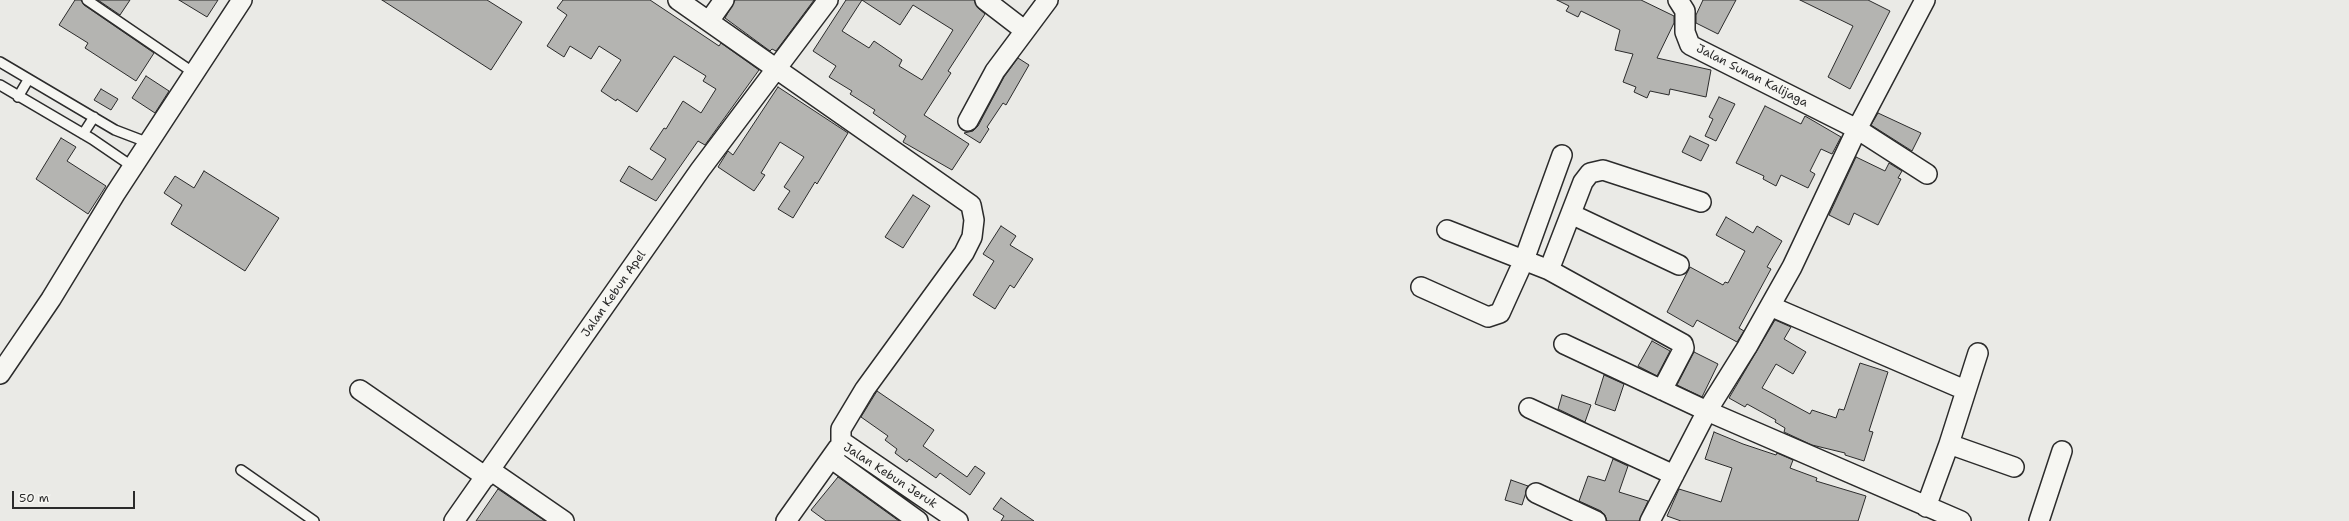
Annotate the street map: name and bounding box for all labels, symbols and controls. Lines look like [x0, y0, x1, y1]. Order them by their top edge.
street label: Jalan Sunan Kalijaga [1694, 42, 1810, 110]
street label: Jalan Kebun Apel [579, 248, 649, 340]
street label: Jalan Kebun Jeruk [840, 440, 940, 512]
scale bar [14, 483, 137, 509]
text: 50 m [19, 490, 49, 506]

